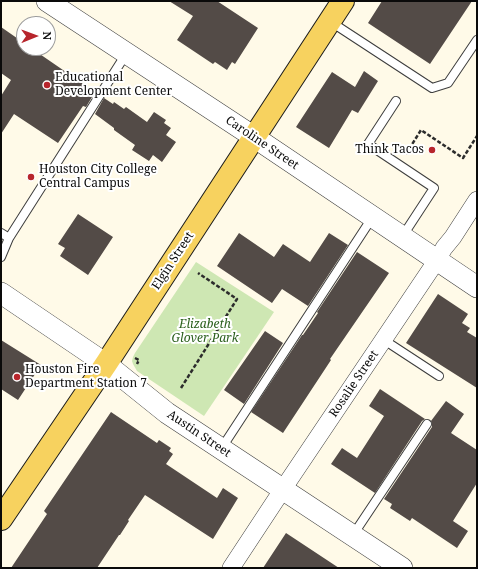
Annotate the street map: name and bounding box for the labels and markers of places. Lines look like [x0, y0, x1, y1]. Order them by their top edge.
place label: Educational Development Center [55, 71, 172, 99]
marker: Educational Development Center [42, 80, 52, 90]
place label: Think Tacos [355, 143, 424, 157]
marker: Think Tacos [427, 145, 437, 155]
place label: Houston City College Central Campus [39, 163, 157, 191]
marker: Houston City College Central Campus [26, 172, 36, 182]
place label: Houston Fire Department Station 7 [25, 363, 147, 391]
marker: Houston Fire Department Station 7 [12, 372, 22, 382]

